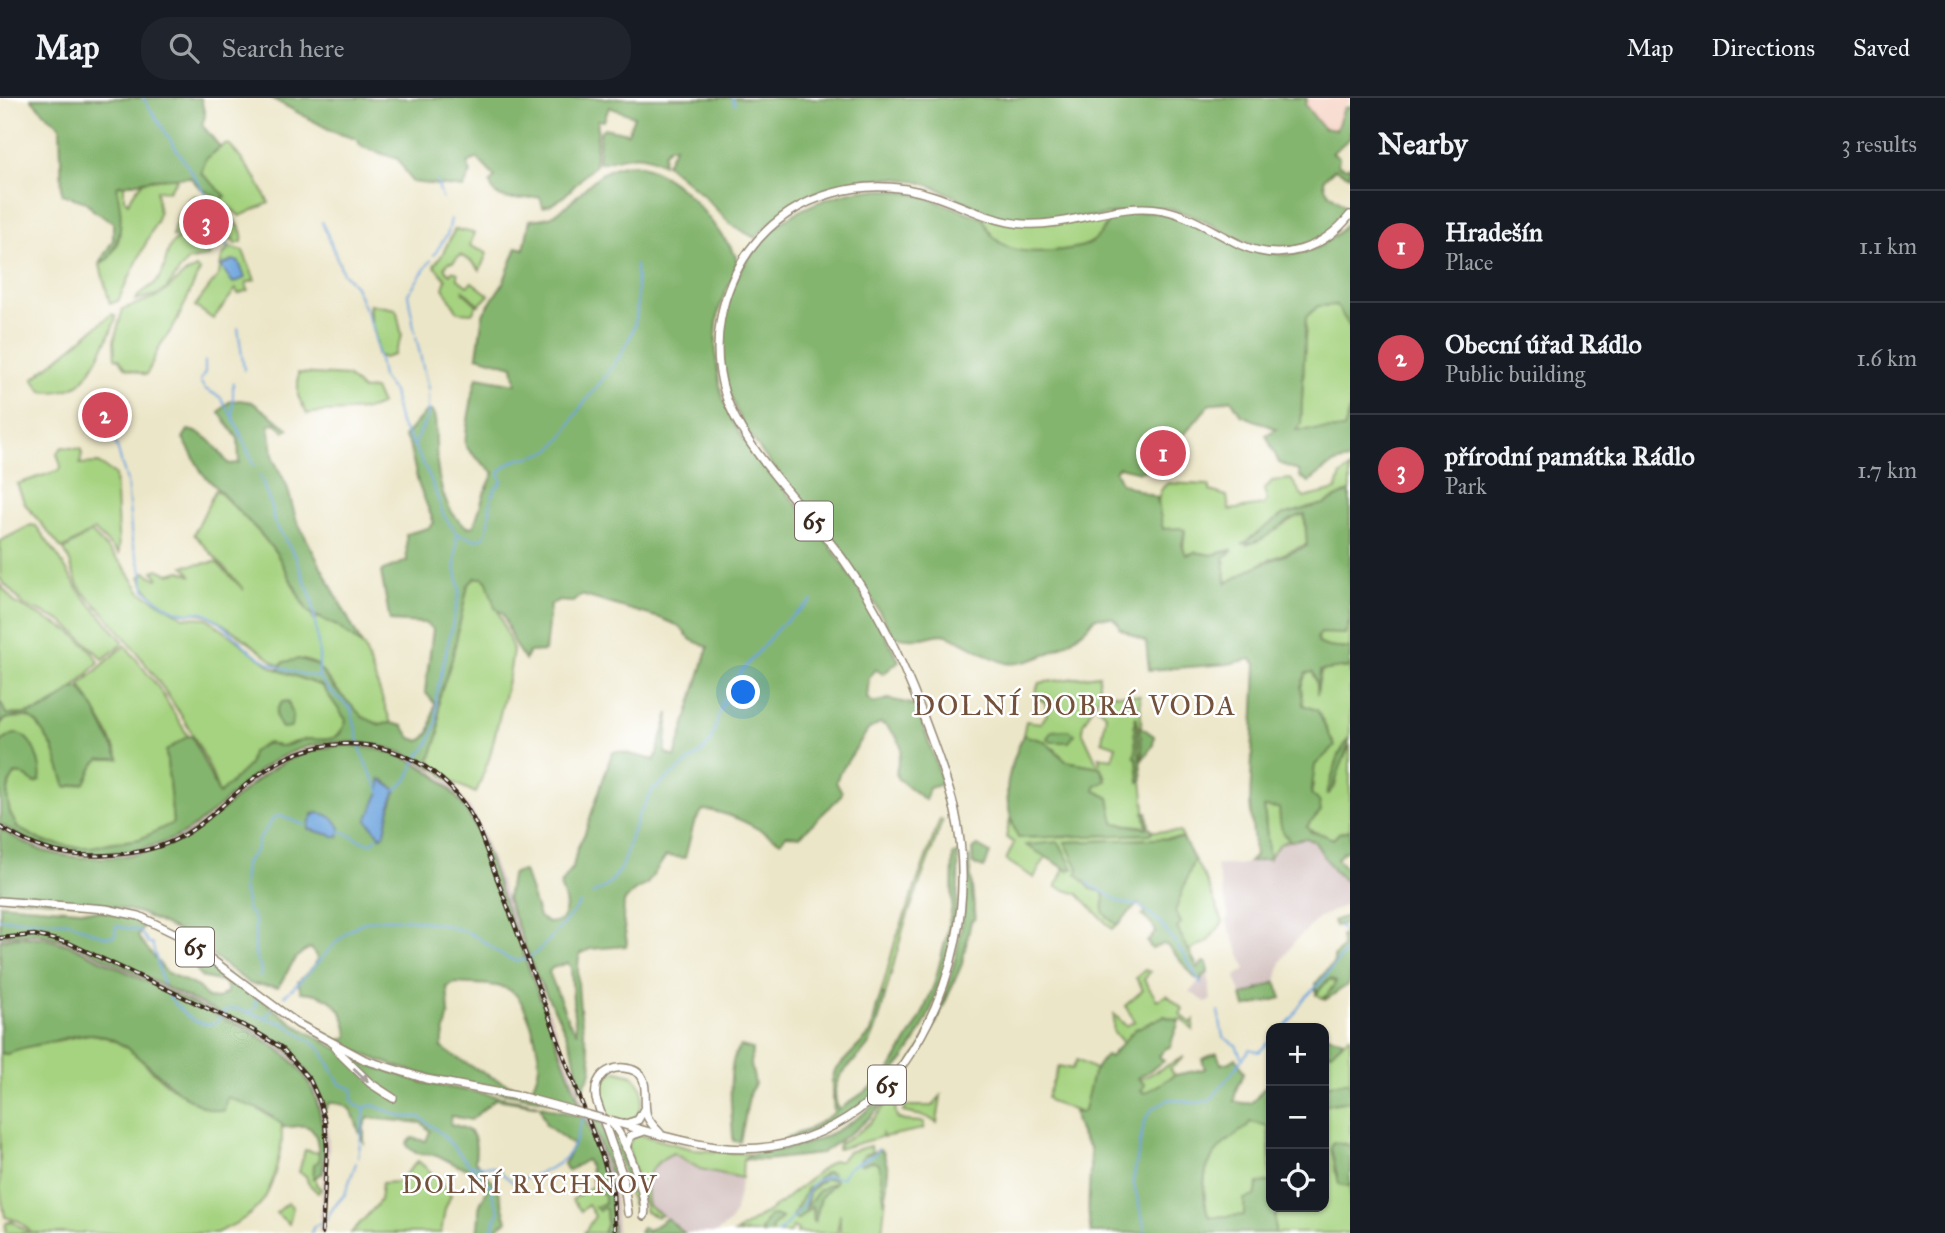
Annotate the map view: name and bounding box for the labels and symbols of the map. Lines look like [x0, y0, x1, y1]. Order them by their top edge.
pin: 3 [183, 196, 229, 248]
pin: 2 [82, 389, 128, 441]
pin: 1 [1140, 427, 1186, 479]
road number: 65 [795, 502, 833, 540]
your location [726, 675, 760, 709]
district label: DOLNÍ DOBRÁ VODA [913, 688, 1237, 723]
road number: 65 [176, 928, 214, 967]
one-way arrow [352, 1066, 369, 1082]
road number: 65 [868, 1066, 906, 1104]
district label: DOLNÍ RYCHNOV [402, 1168, 658, 1200]

